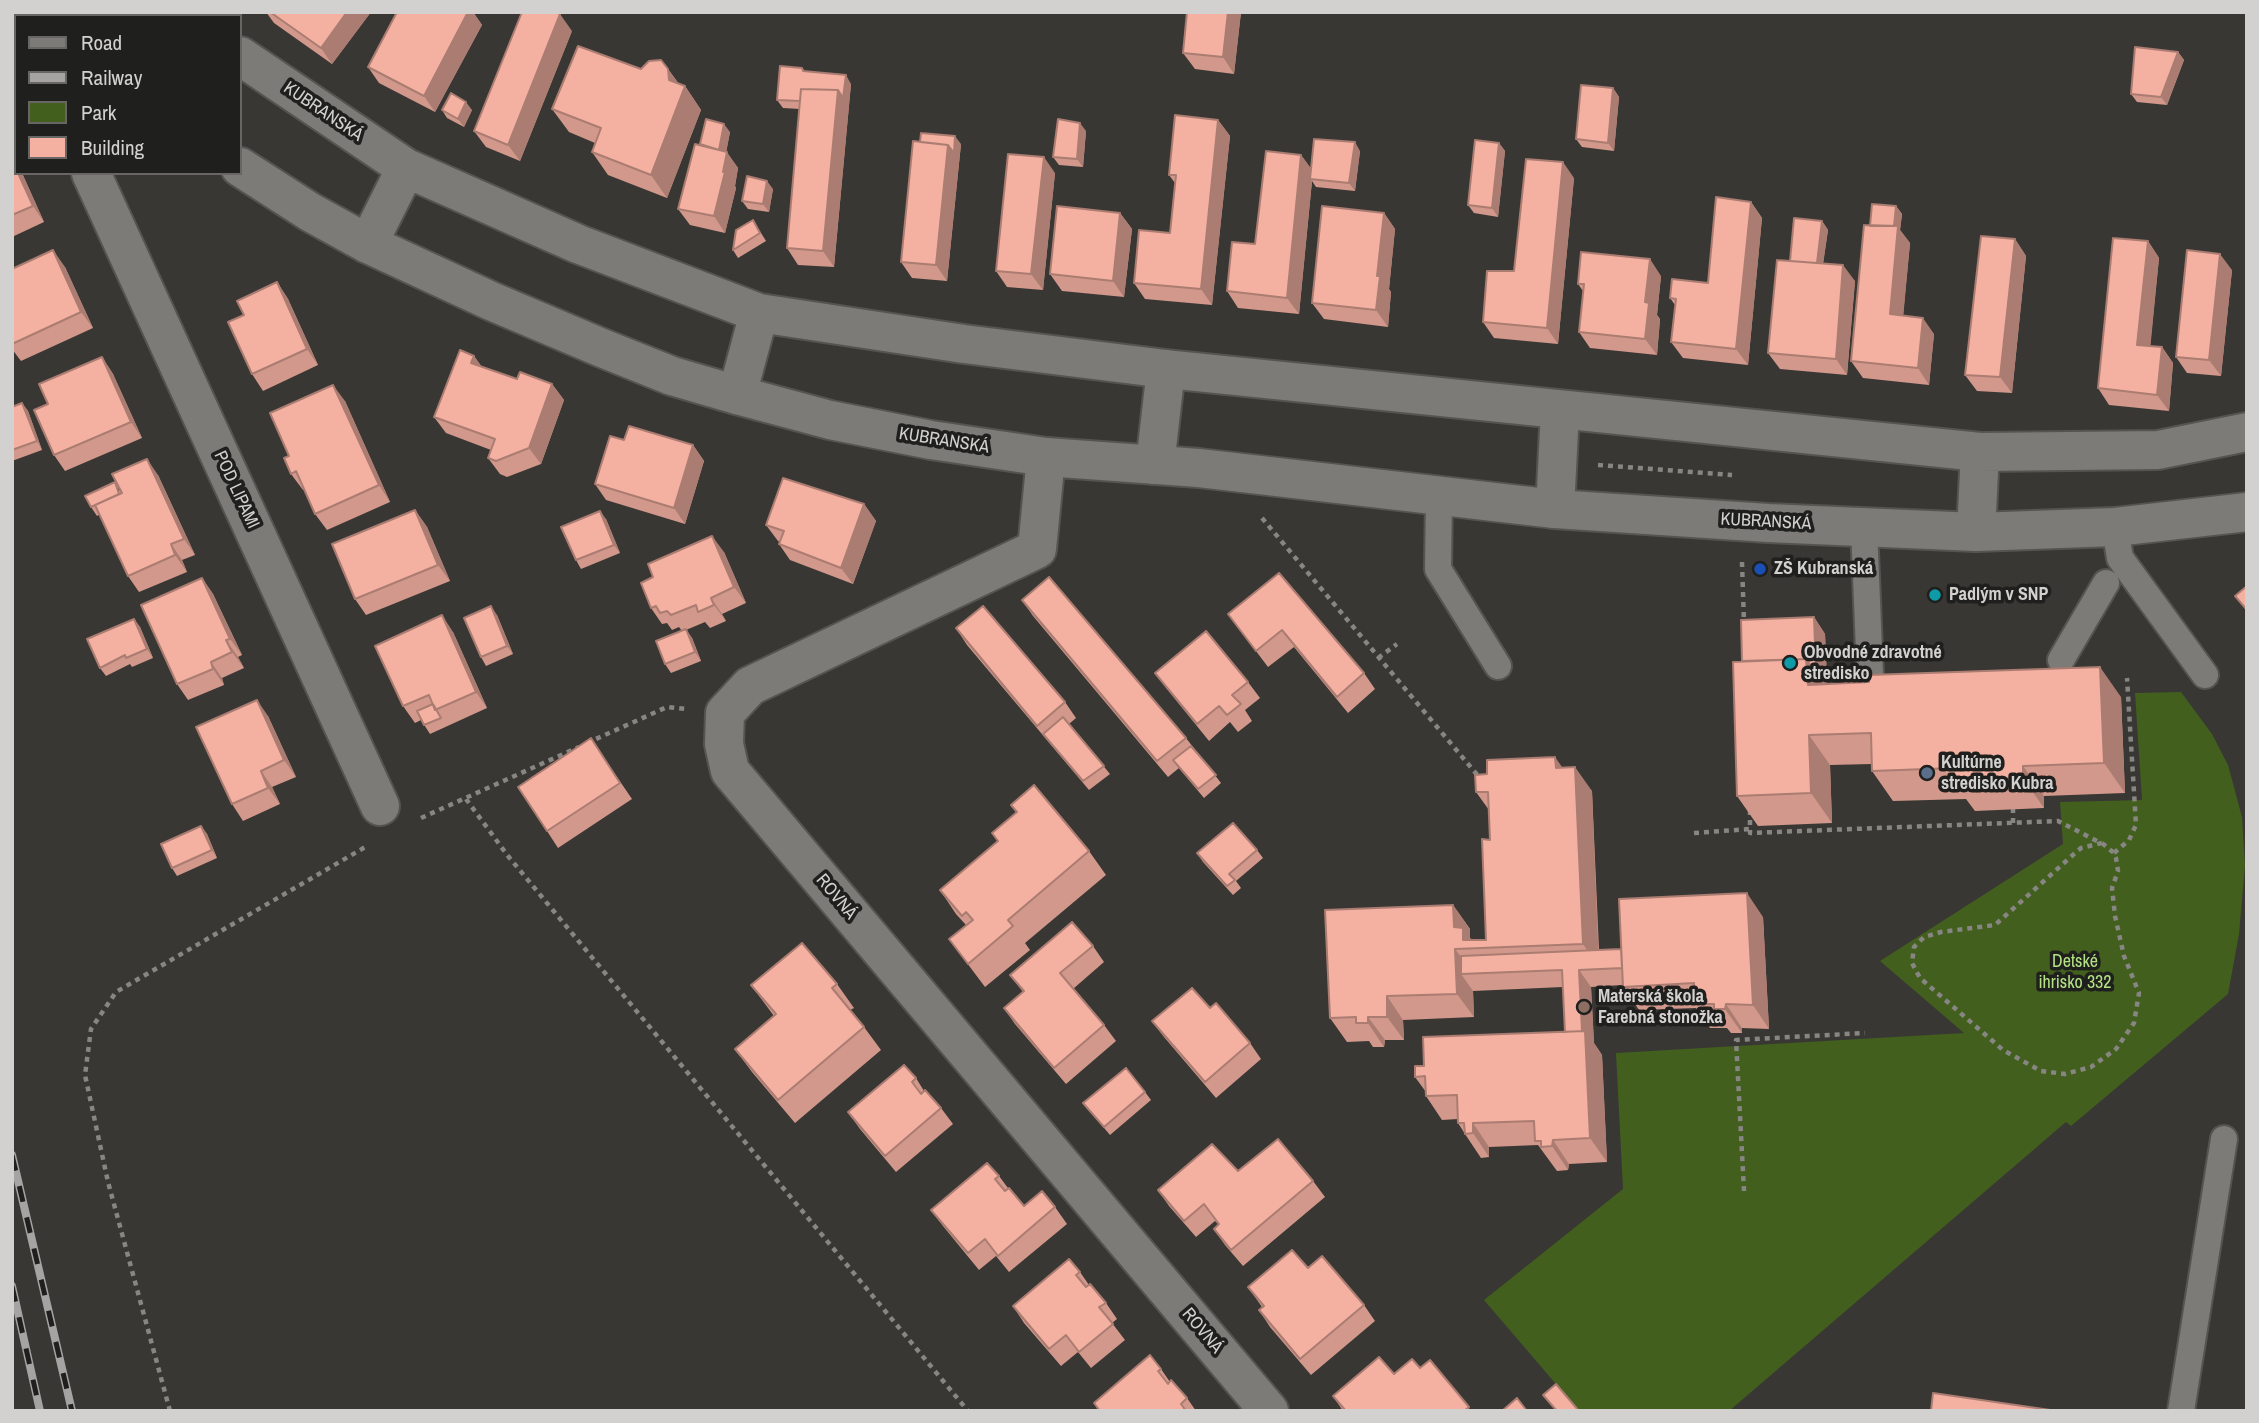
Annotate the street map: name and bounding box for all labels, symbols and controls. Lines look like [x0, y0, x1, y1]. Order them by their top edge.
legend [14, 14, 242, 175]
text: Road [81, 28, 122, 57]
text: Railway [81, 63, 142, 92]
street label: KUBRANSKÁ [279, 78, 367, 146]
text: Park [81, 98, 116, 127]
text: Building [81, 133, 144, 162]
street label: KUBRANSKÁ [897, 423, 991, 459]
street label: POD LIPAMI [209, 448, 263, 532]
street label: KUBRANSKÁ [1720, 509, 1812, 535]
place label: ZŠ Kubranská [1774, 558, 1873, 580]
marker: ZŠ Kubranská [1752, 561, 1768, 577]
place label: Padlým v SNP [1949, 584, 2048, 606]
marker: Padlým v SNP [1927, 587, 1943, 603]
place label: Obvodné zdravotné stredisko [1804, 642, 1942, 684]
marker: Obvodné zdravotné stredisko [1782, 655, 1798, 671]
place label: Kultúrne stredisko Kubra [1941, 752, 2053, 794]
marker: Kultúrne stredisko Kubra [1919, 765, 1935, 781]
street label: ROVNÁ [811, 870, 861, 924]
park label: Detské ihrisko 332 [2038, 951, 2112, 993]
place label: Materská škola Farebná stonožka [1598, 986, 1723, 1028]
marker: Materská škola Farebná stonožka [1576, 999, 1592, 1015]
street label: ROVNÁ [1177, 1304, 1227, 1358]

